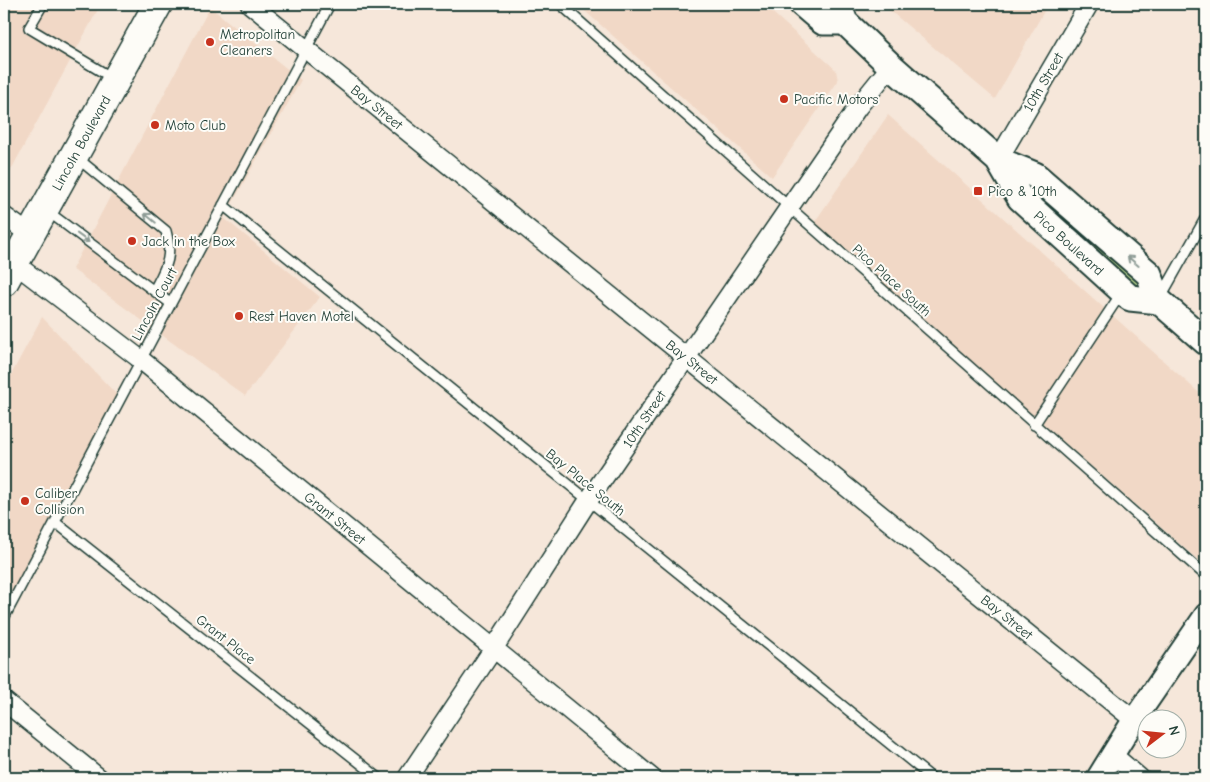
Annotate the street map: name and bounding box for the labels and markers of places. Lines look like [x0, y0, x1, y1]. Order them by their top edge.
place label: Metropolitan Cleaners [220, 26, 295, 59]
marker: Metropolitan Cleaners [204, 36, 216, 48]
place label: Pacific Motors [794, 91, 878, 108]
marker: Pacific Motors [778, 93, 790, 105]
place label: Moto Club [165, 117, 226, 134]
marker: Moto Club [149, 119, 161, 131]
place label: Pico & 10th [988, 183, 1057, 200]
marker: Pico & 10th [972, 185, 984, 197]
place label: Jack in the Box [142, 233, 235, 250]
marker: Jack in the Box [126, 235, 138, 247]
place label: Rest Haven Motel [249, 308, 354, 325]
marker: Rest Haven Motel [233, 310, 245, 322]
place label: Caliber Collision [35, 485, 84, 518]
marker: Caliber Collision [19, 495, 31, 507]

